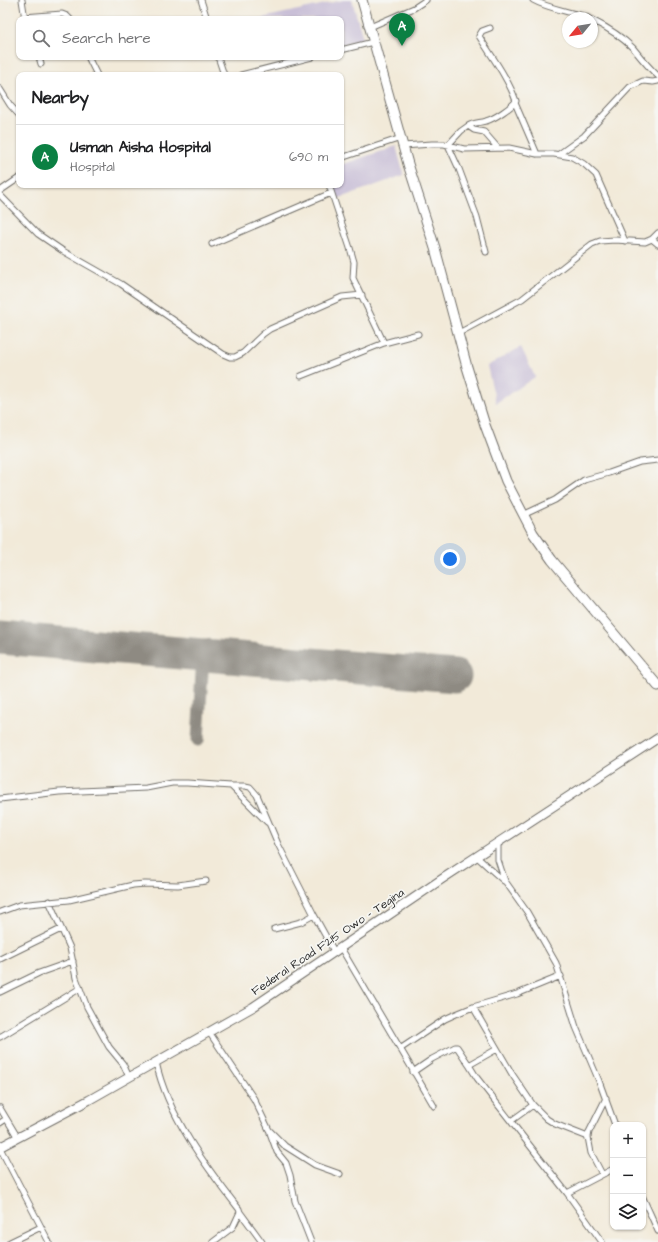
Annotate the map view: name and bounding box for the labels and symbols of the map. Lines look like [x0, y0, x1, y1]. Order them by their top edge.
north arrow [562, 12, 598, 48]
pin: A [389, 13, 415, 46]
your location [440, 549, 460, 569]
street label: Federal Road F215 Owo - Tegina [248, 884, 408, 1001]

